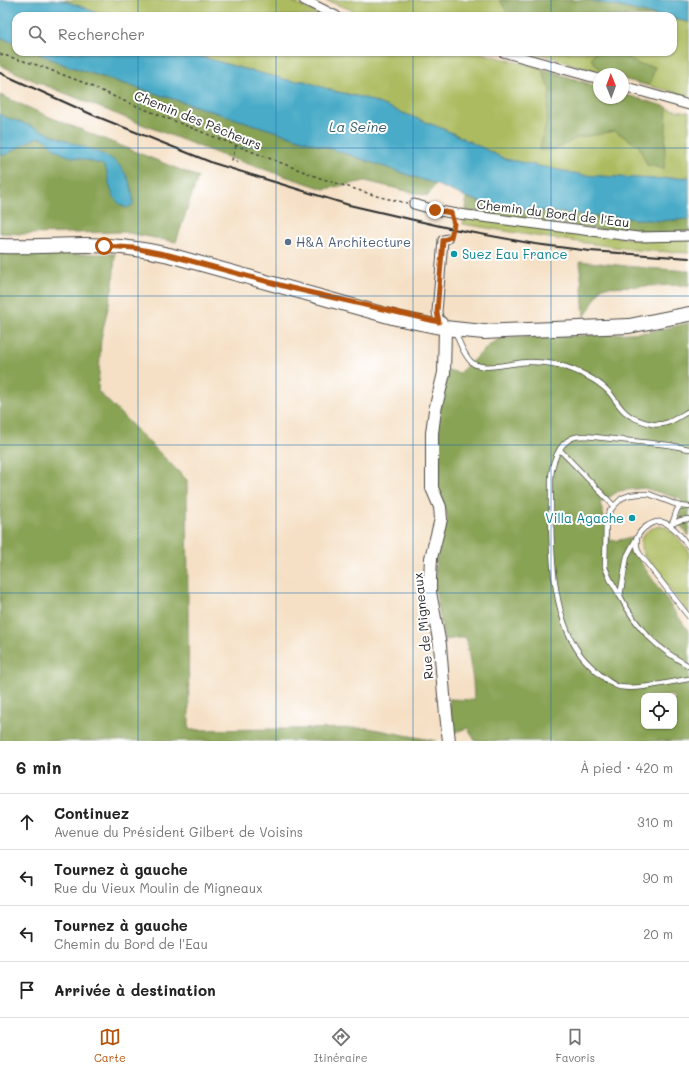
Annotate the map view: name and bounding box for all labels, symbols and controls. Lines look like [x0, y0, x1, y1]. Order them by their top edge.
search box [12, 12, 677, 56]
icon: search [26, 23, 48, 45]
text: Rechercher [58, 24, 145, 44]
north arrow [593, 68, 629, 104]
street label: Chemin des Pêcheurs [132, 86, 264, 153]
water label: La Seine [329, 117, 387, 136]
street label: Chemin du Bord de l'Eau [476, 195, 630, 230]
route end [426, 201, 444, 219]
place label: H&A Architecture [296, 233, 411, 250]
route start [95, 237, 113, 255]
marker: H&A Architecture [283, 237, 293, 247]
place label: Suez Eau France [462, 245, 567, 262]
marker: Suez Eau France [449, 249, 459, 259]
place label: Villa Agache [545, 509, 624, 526]
marker: Villa Agache [627, 513, 637, 523]
street label: Rue de Migneaux [408, 572, 437, 680]
map controls [641, 693, 677, 729]
button: locate [641, 693, 677, 729]
text: 6 min [16, 756, 61, 778]
text: À pied · 420 m [580, 759, 673, 776]
text: Continuez [54, 803, 129, 823]
icon: ahead [16, 811, 38, 833]
text: 310 m [637, 813, 673, 830]
text: Avenue du Président Gilbert de Voisins [54, 823, 303, 840]
text: Tournez à gauche [54, 859, 188, 879]
icon: left [16, 867, 38, 889]
text: 90 m [643, 869, 673, 886]
text: Rue du Vieux Moulin de Migneaux [54, 879, 263, 896]
text: Tournez à gauche [54, 915, 188, 935]
icon: left [16, 923, 38, 945]
text: 20 m [643, 925, 673, 942]
text: Chemin du Bord de l'Eau [54, 935, 208, 952]
icon: arrive [16, 979, 38, 1001]
text: Arrivée à destination [54, 980, 216, 1000]
tab: Carte [94, 1026, 126, 1065]
tab: Itinéraire [314, 1026, 368, 1065]
tab: Favoris [556, 1026, 595, 1065]

